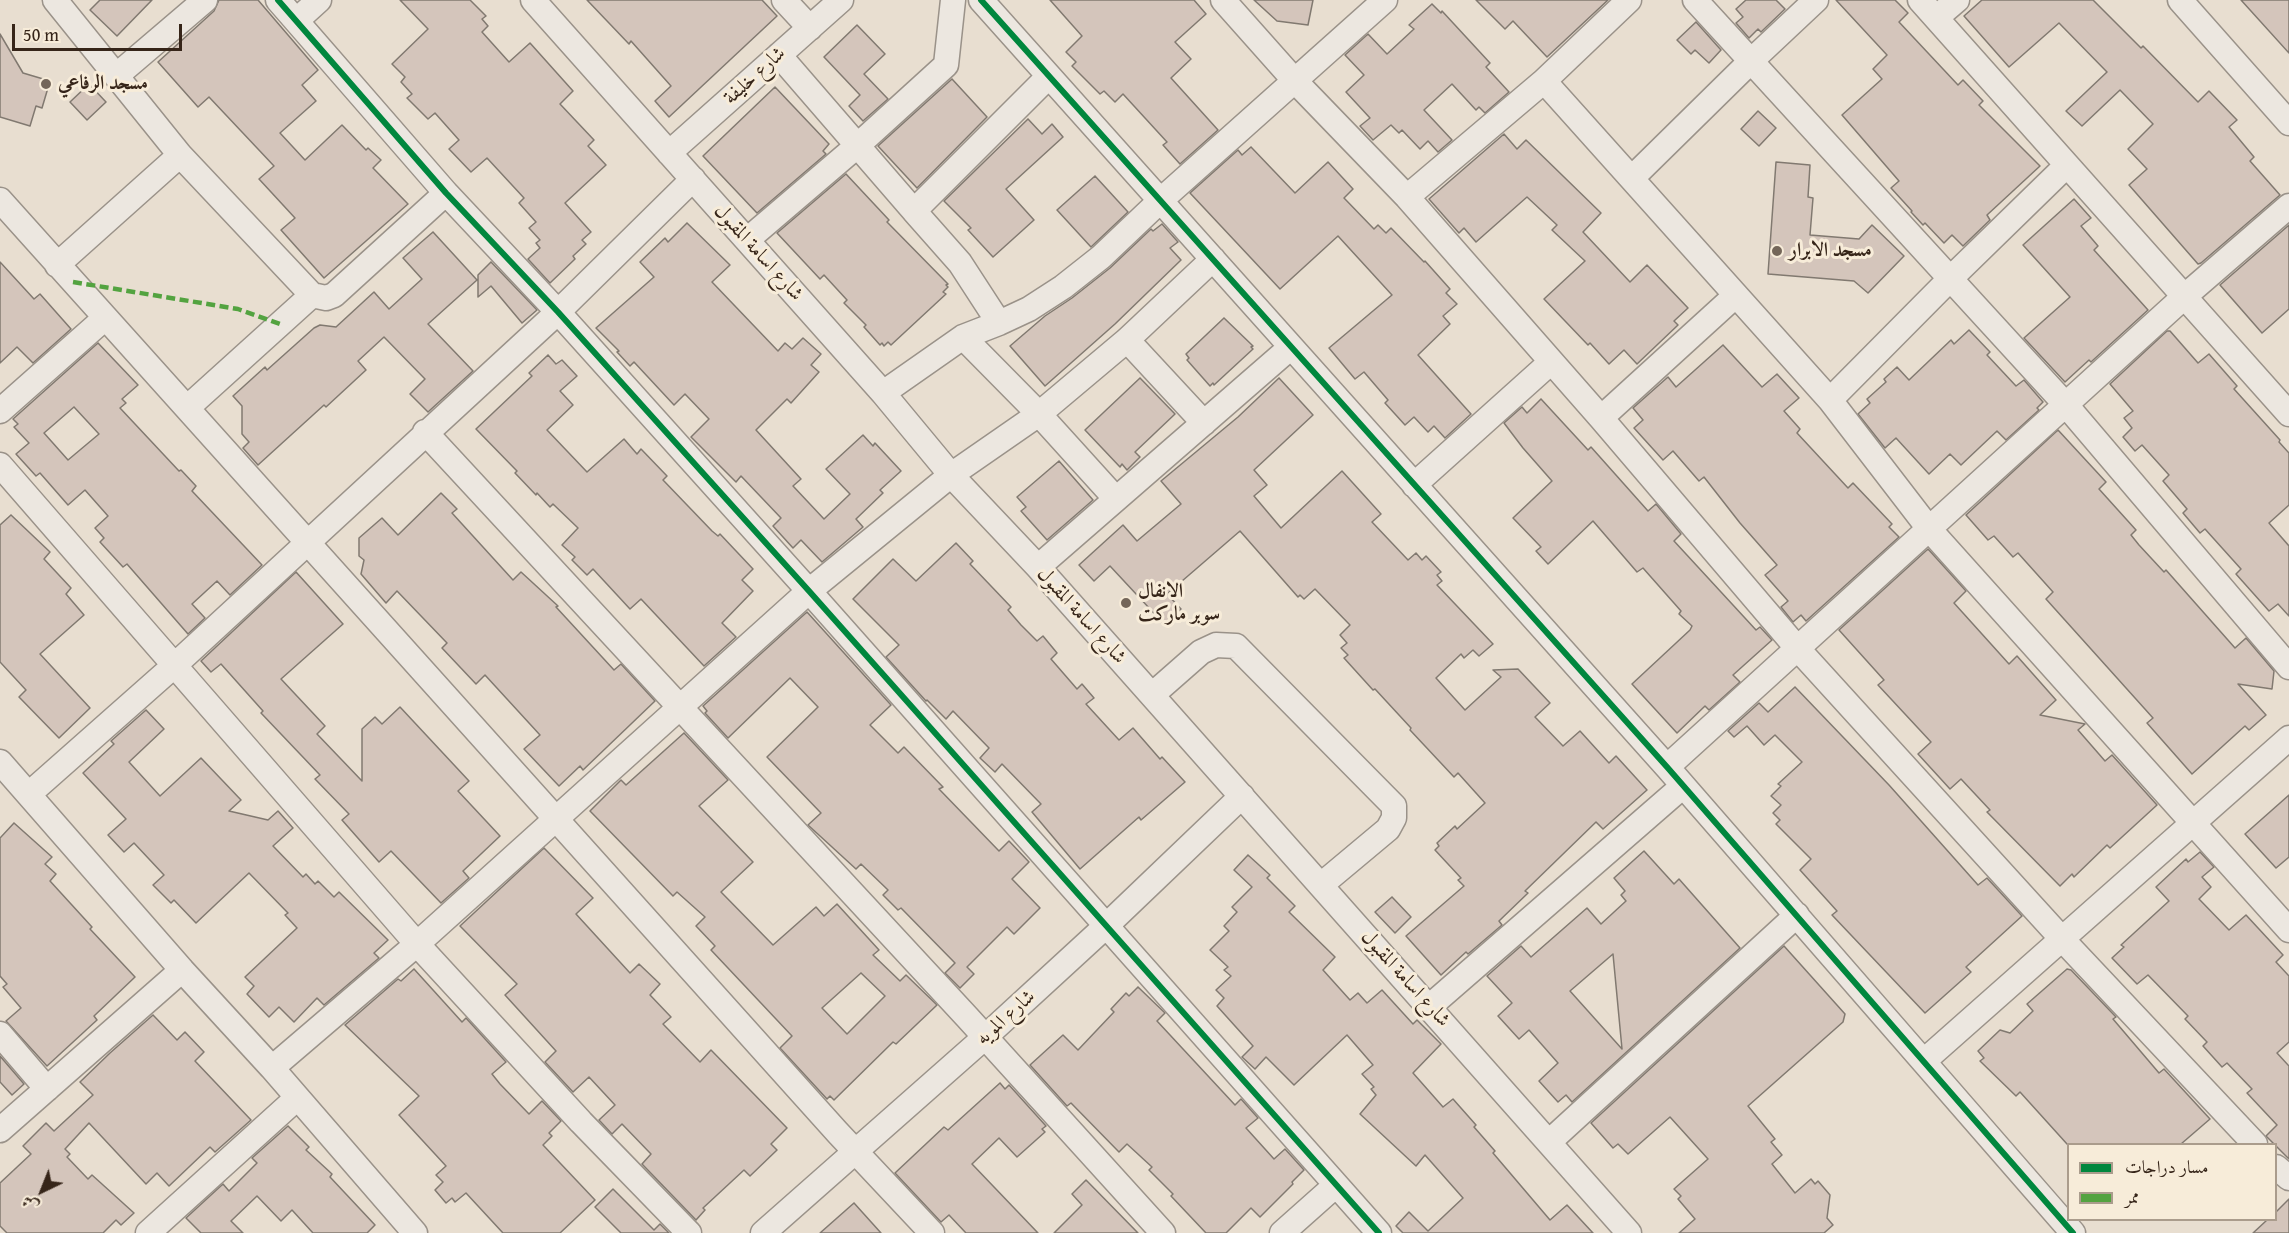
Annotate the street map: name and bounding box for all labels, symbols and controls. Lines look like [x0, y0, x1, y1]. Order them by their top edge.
scale bar [15, 12, 184, 50]
text: 50 m [23, 21, 59, 48]
street label: شارع خليفة [719, 42, 791, 110]
place label: مسجد الرفاعي [58, 72, 148, 96]
marker: مسجد الرفاعي [39, 77, 53, 91]
street label: شارع اسامة المقبول [708, 200, 808, 306]
place label: مسجد الابرار [1789, 239, 1872, 263]
marker: مسجد الابرار [1770, 244, 1784, 258]
street label: شارع اسامة المقبول [1031, 563, 1131, 669]
place label: الانفال سوبر ماركت [1138, 580, 1220, 627]
marker: الانفال سوبر ماركت [1119, 596, 1133, 610]
street label: شارع اسامة المقبول [1355, 926, 1455, 1032]
street label: شارع المويه [971, 985, 1041, 1051]
legend [2067, 1143, 2277, 1221]
text: مسار دراجات [2125, 1153, 2208, 1180]
north arrow [12, 1161, 72, 1221]
text: ممر [2125, 1183, 2139, 1210]
text: ش [16, 1190, 44, 1218]

